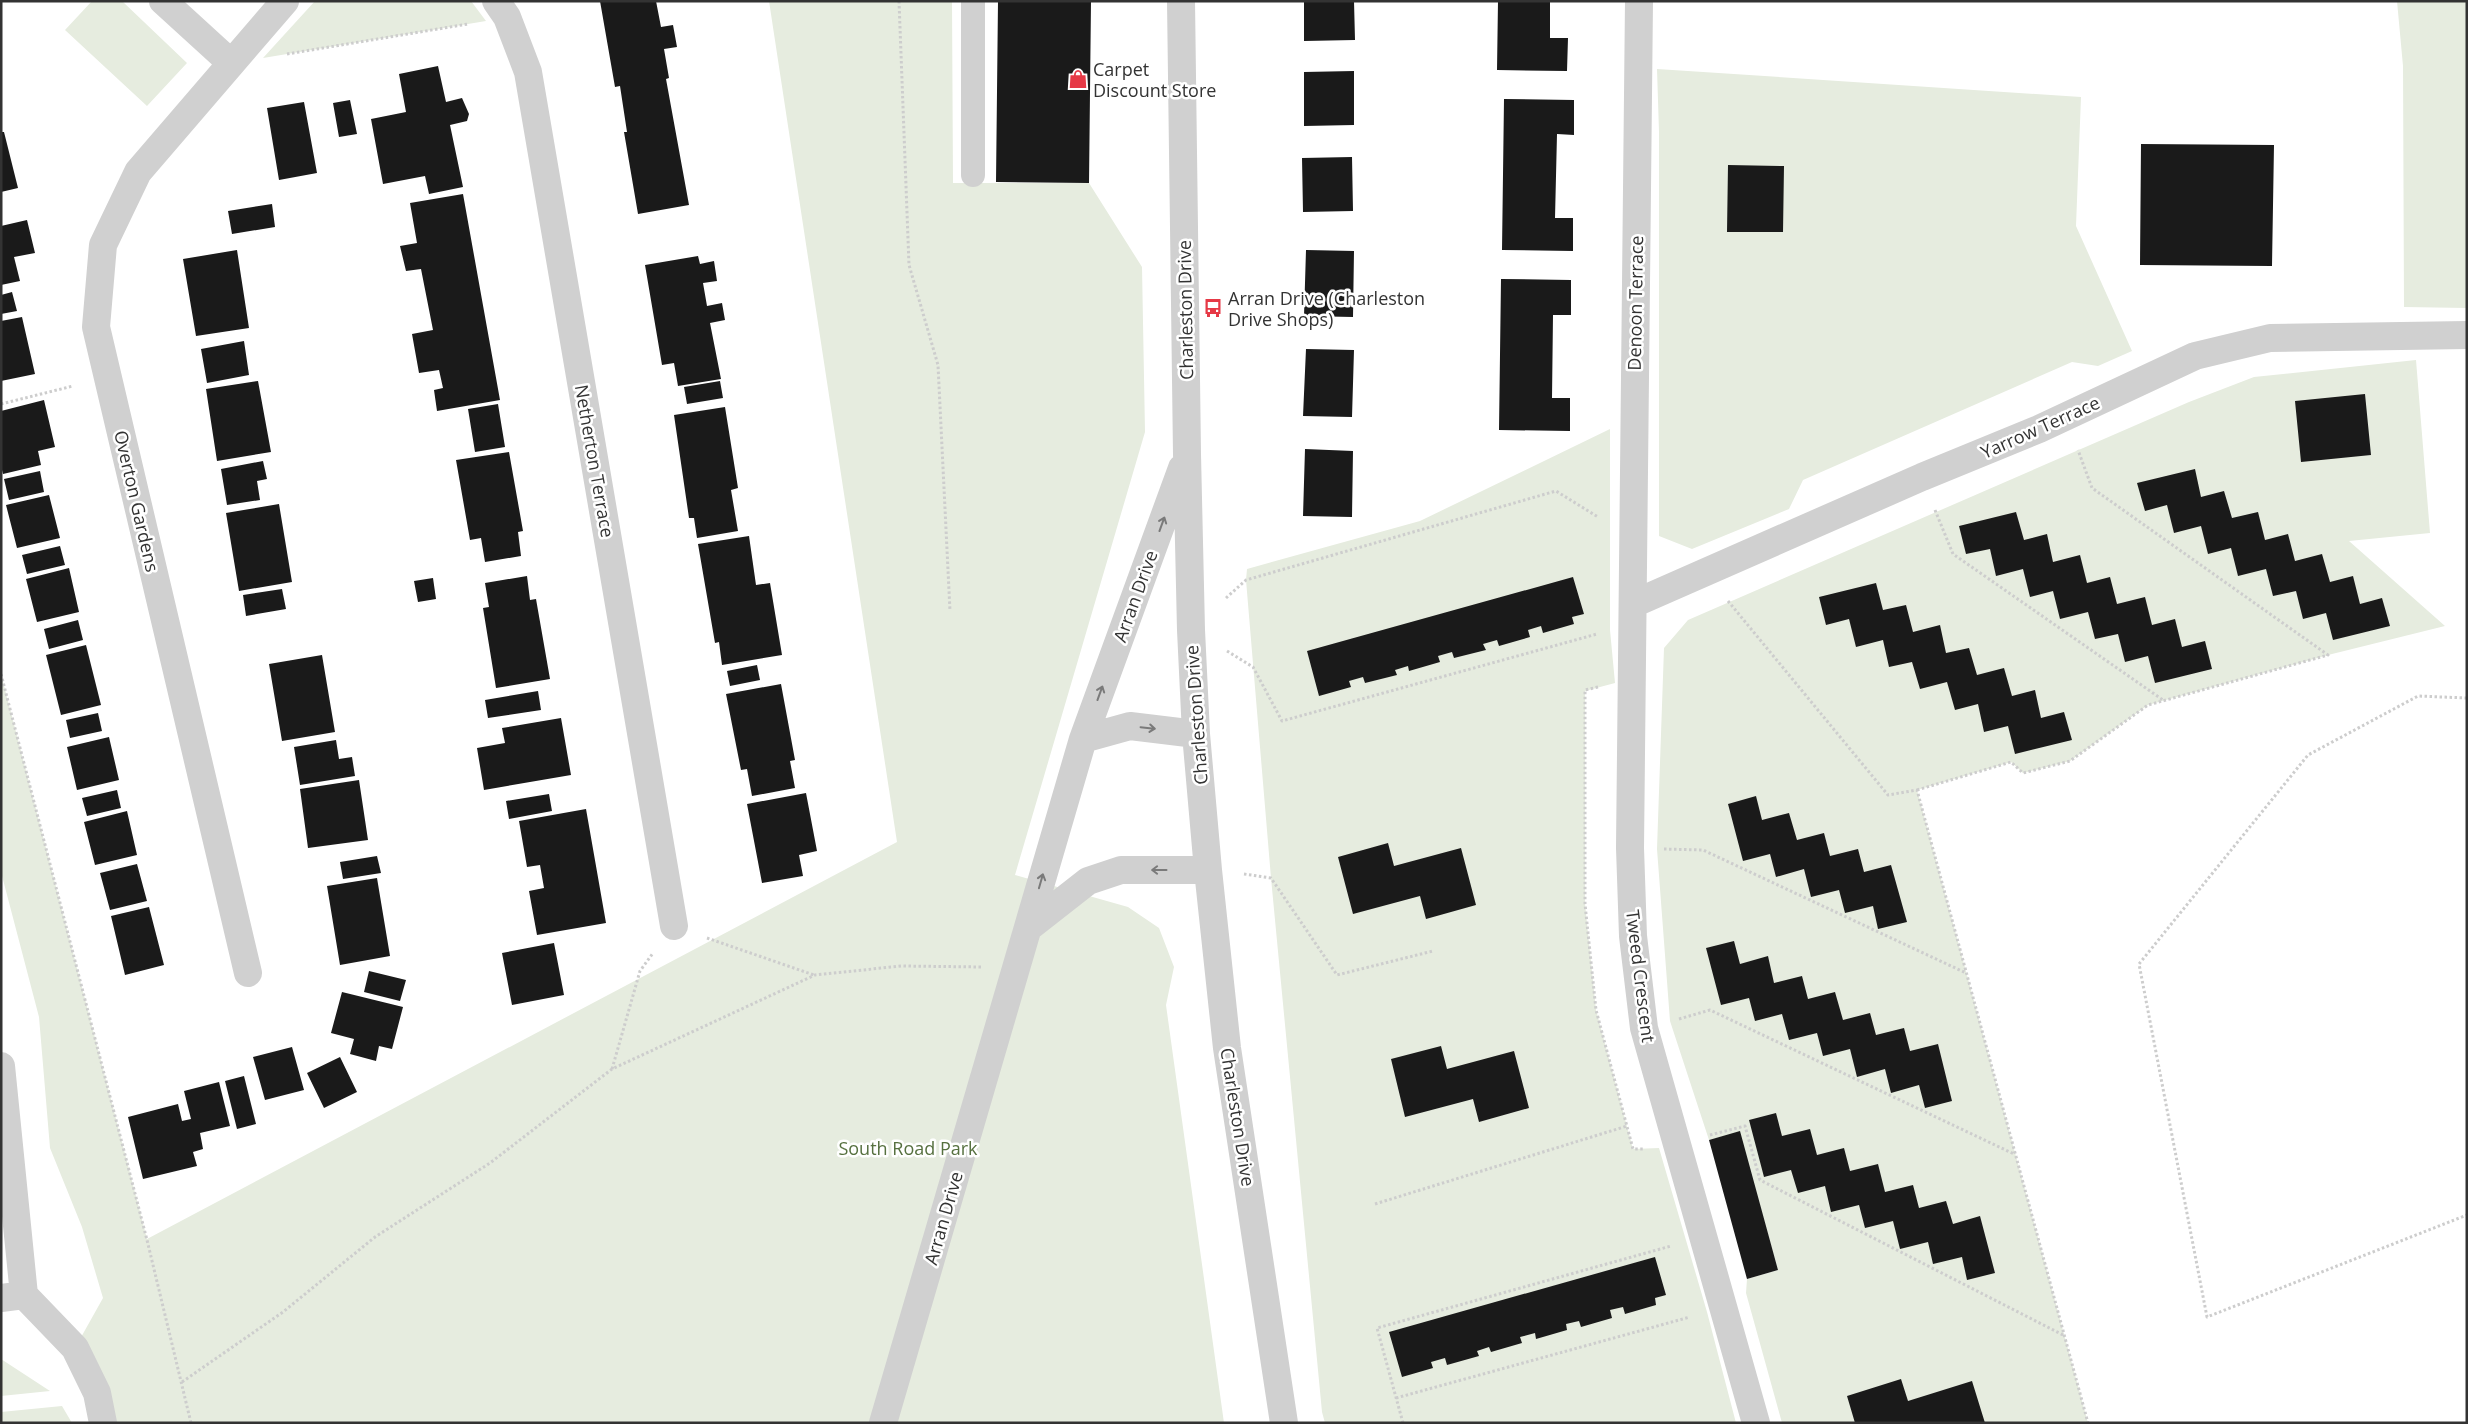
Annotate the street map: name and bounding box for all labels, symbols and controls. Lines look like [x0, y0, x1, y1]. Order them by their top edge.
place label: Carpet Discount Store [1093, 57, 1216, 102]
shop icon: Carpet Discount Store [1067, 68, 1089, 90]
street label: Denoon Terrace [1622, 235, 1648, 371]
street label: Charleston Drive [1172, 240, 1198, 380]
place label: Arran Drive (Charleston Drive Shops) [1228, 286, 1425, 331]
bus stop icon: Arran Drive (Charleston Drive Shops) [1202, 297, 1224, 319]
street label: Netherton Terrace [570, 383, 620, 539]
street label: Yarrow Terrace [1977, 390, 2103, 464]
street label: Overton Gardens [109, 428, 165, 574]
one-way arrow [1158, 517, 1167, 532]
street label: Arran Drive [1107, 547, 1163, 645]
street label: Charleston Drive [1179, 644, 1213, 786]
one-way arrow [1096, 686, 1105, 702]
one-way arrow [1139, 723, 1155, 733]
one-way arrow [1151, 865, 1168, 875]
one-way arrow [1037, 873, 1047, 889]
street label: Tweed Crescent [1621, 908, 1661, 1044]
street label: Charleston Drive [1215, 1046, 1261, 1188]
park label: South Road Park [838, 1136, 978, 1160]
street label: Arran Drive [918, 1169, 968, 1267]

